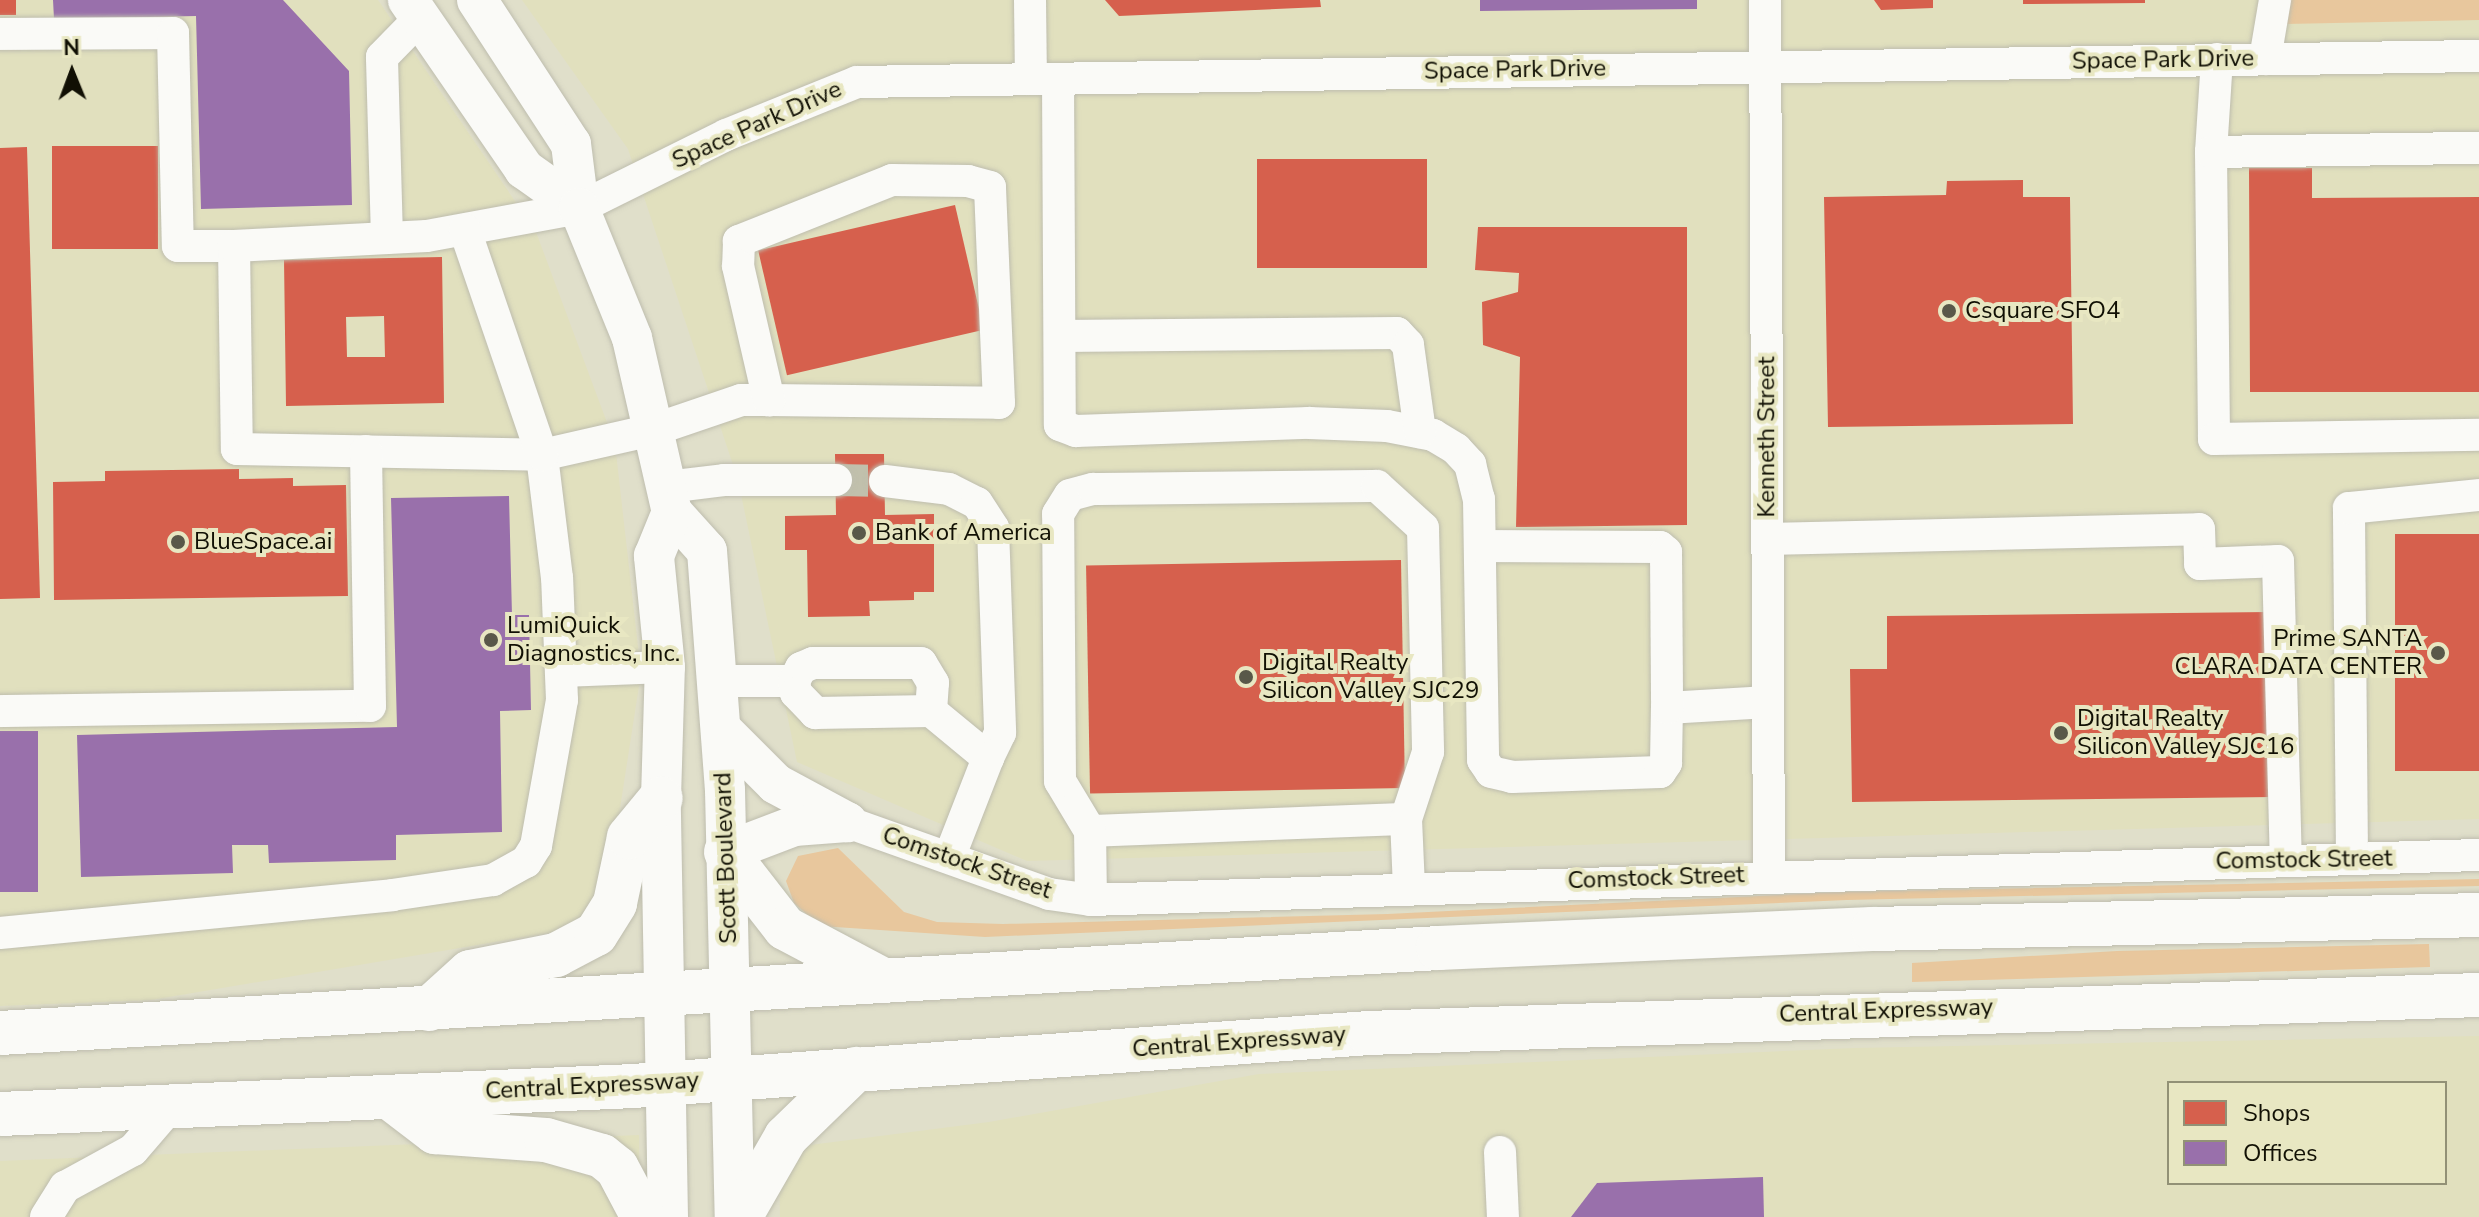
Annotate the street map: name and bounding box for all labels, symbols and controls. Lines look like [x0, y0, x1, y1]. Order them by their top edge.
north arrow [32, 32, 112, 112]
text: N [63, 33, 80, 63]
street label: Space Park Drive [2072, 44, 2254, 76]
street label: Space Park Drive [1424, 54, 1606, 86]
street label: Space Park Drive [668, 75, 846, 175]
place label: Csquare SFO4 [1965, 297, 2120, 325]
marker: Csquare SFO4 [1940, 302, 1958, 320]
street label: Kenneth Street [1753, 356, 1781, 518]
place label: Bank of America [875, 519, 1052, 547]
marker: Bank of America [850, 524, 868, 542]
place label: BlueSpace.ai [194, 528, 332, 556]
marker: BlueSpace.ai [169, 533, 187, 551]
place label: LumiQuick Diagnostics, Inc. [507, 612, 680, 668]
place label: Prime SANTA CLARA DATA CENTER [2175, 625, 2422, 681]
marker: LumiQuick Diagnostics, Inc. [482, 631, 500, 649]
marker: Prime SANTA CLARA DATA CENTER [2429, 644, 2447, 662]
place label: Digital Realty Silicon Valley SJC29 [1262, 649, 1479, 705]
marker: Digital Realty Silicon Valley SJC29 [1237, 668, 1255, 686]
place label: Digital Realty Silicon Valley SJC16 [2077, 705, 2294, 761]
marker: Digital Realty Silicon Valley SJC16 [2052, 724, 2070, 742]
street label: Scott Boulevard [709, 772, 743, 944]
street label: Comstock Street [879, 821, 1055, 905]
street label: Comstock Street [2215, 844, 2393, 876]
street label: Comstock Street [1567, 861, 1745, 895]
street label: Central Expressway [1779, 993, 1993, 1029]
street label: Central Expressway [1131, 1020, 1347, 1064]
street label: Central Expressway [484, 1066, 700, 1106]
legend [2167, 1081, 2447, 1185]
text: Shops [2243, 1097, 2310, 1129]
text: Offices [2243, 1137, 2318, 1169]

